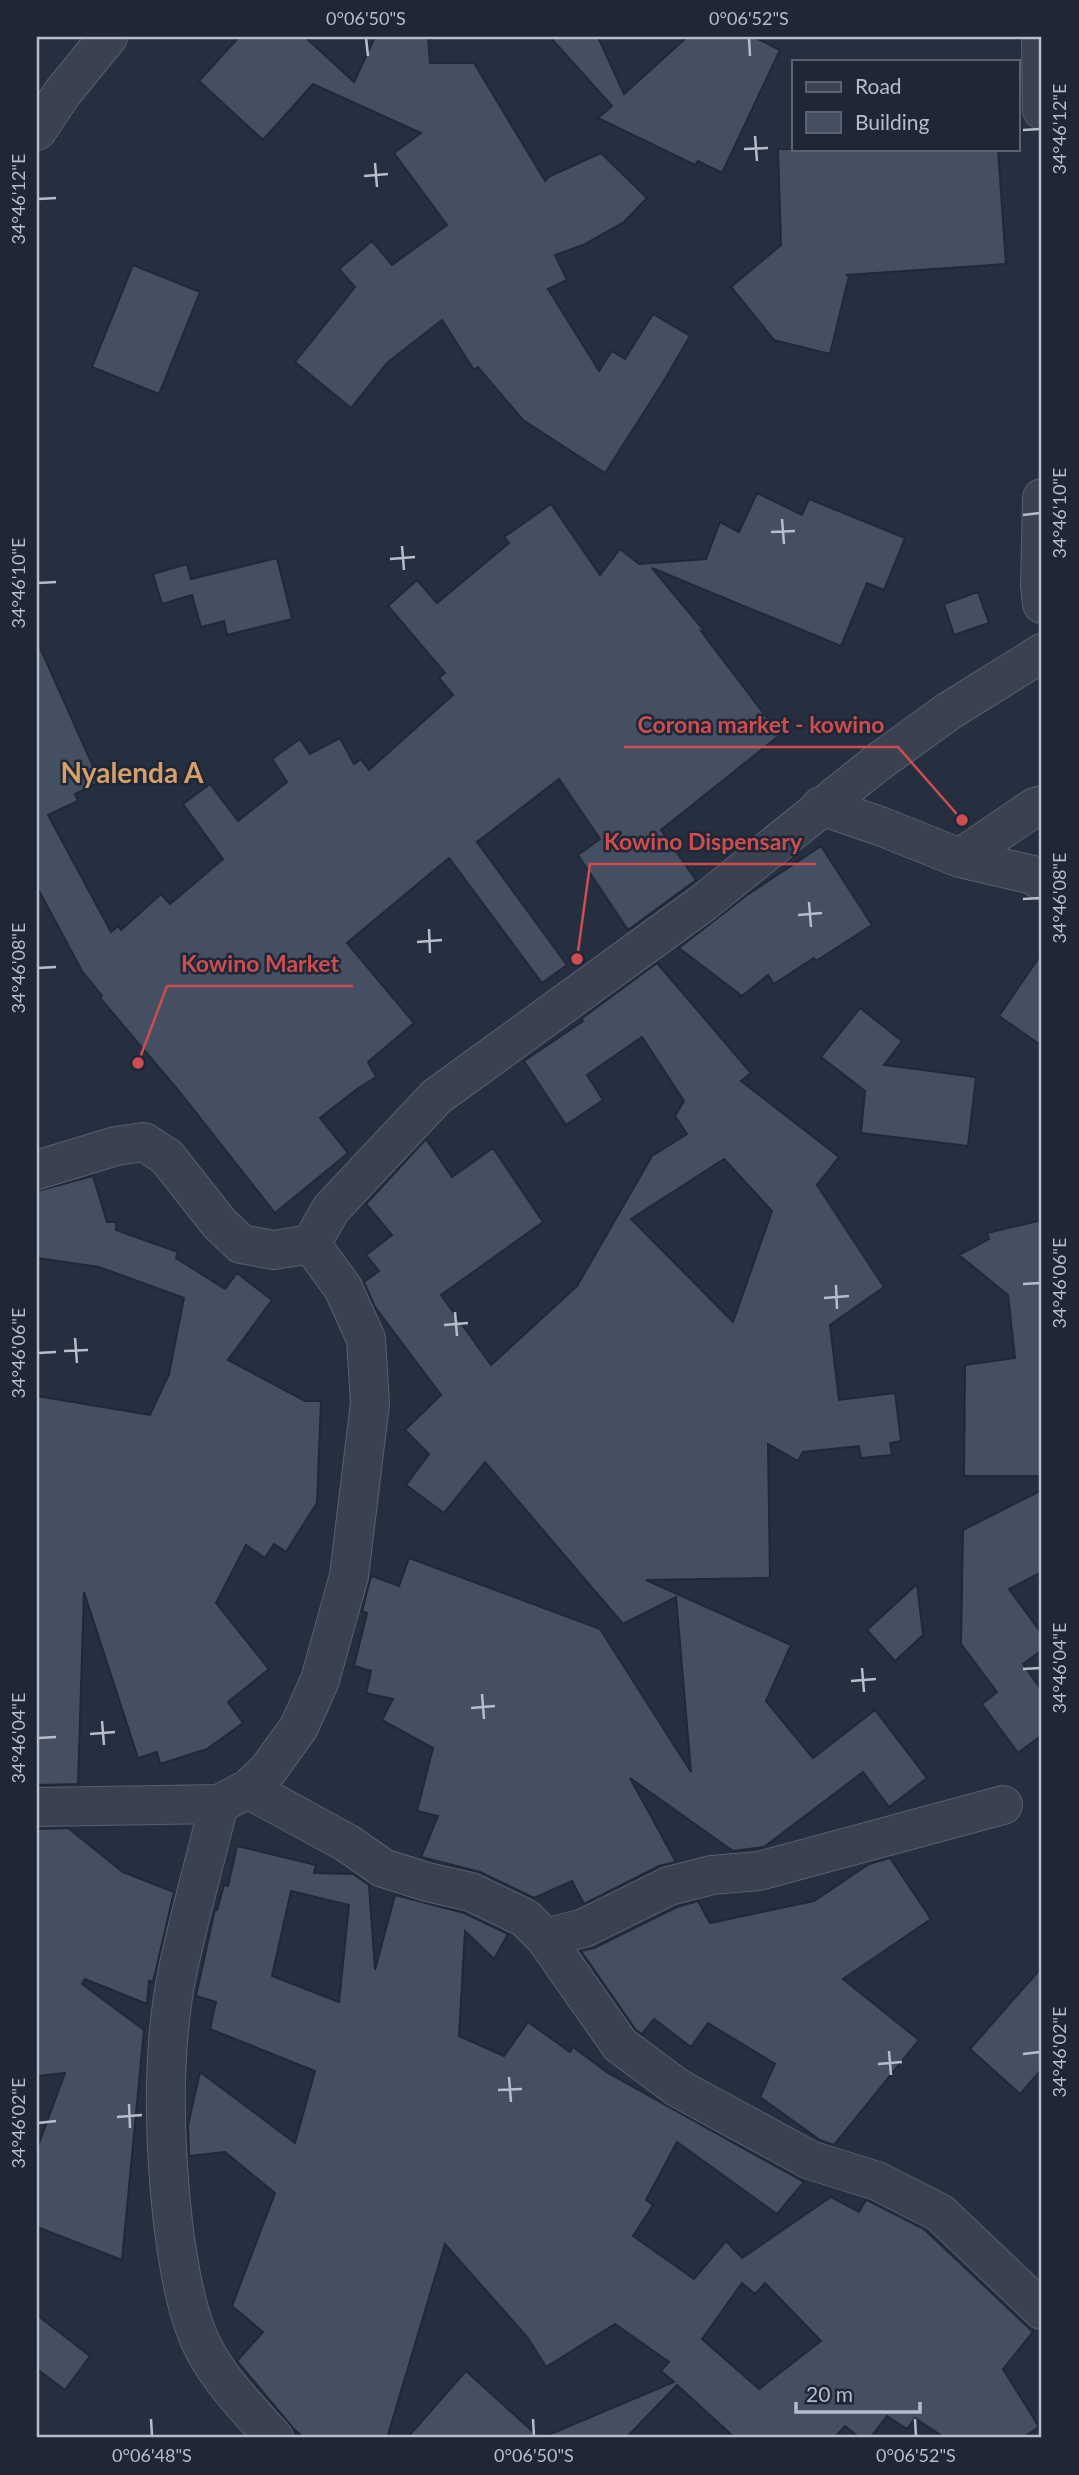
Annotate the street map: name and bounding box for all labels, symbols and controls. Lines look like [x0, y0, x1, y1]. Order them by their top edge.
text: 0°06'50"S [326, 7, 406, 29]
text: 0°06'52"S [709, 7, 789, 29]
legend [792, 60, 1020, 150]
text: Road [855, 73, 902, 98]
text: 34°46'12"E [1048, 84, 1070, 174]
text: Building [855, 109, 930, 134]
text: 34°46'12"E [7, 154, 29, 244]
text: 34°46'10"E [1048, 468, 1070, 558]
text: 34°46'10"E [7, 538, 29, 628]
callout: Corona market - kowino [624, 703, 898, 747]
text: Corona market - kowino [638, 710, 884, 738]
district label: Nyalenda A [60, 755, 204, 789]
callout: Kowino Dispensary [590, 820, 816, 864]
text: Kowino Dispensary [604, 827, 803, 855]
text: 34°46'08"E [1048, 853, 1070, 943]
text: 34°46'08"E [7, 923, 29, 1013]
callout: Kowino Market [167, 942, 353, 986]
text: Kowino Market [181, 949, 339, 977]
text: 34°46'06"E [1048, 1238, 1070, 1328]
text: 34°46'06"E [7, 1308, 29, 1398]
text: 34°46'04"E [1048, 1623, 1070, 1713]
text: 34°46'04"E [7, 1693, 29, 1783]
text: 34°46'02"E [1048, 2007, 1070, 2097]
text: 34°46'02"E [7, 2078, 29, 2168]
scale bar [796, 2370, 920, 2414]
text: 20 m [806, 2381, 853, 2406]
text: 0°06'48"S [112, 2444, 192, 2466]
text: 0°06'50"S [494, 2444, 574, 2466]
text: 0°06'52"S [876, 2444, 956, 2466]

